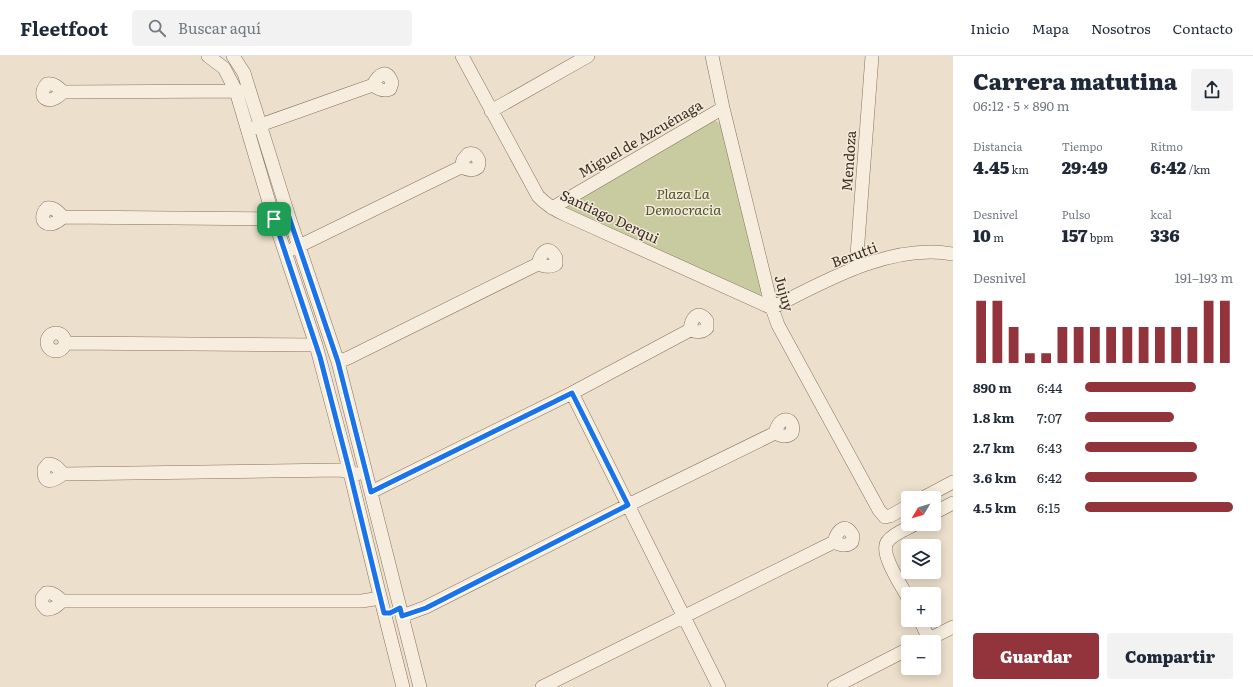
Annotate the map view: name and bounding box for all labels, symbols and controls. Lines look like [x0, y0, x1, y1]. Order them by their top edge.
search box [132, 10, 412, 46]
text: Fleetfoot [20, 14, 108, 42]
text: Buscar aquí [178, 16, 261, 39]
icon: search [146, 17, 168, 39]
text: Inicio [970, 18, 1010, 38]
text: Mapa [1032, 18, 1069, 38]
text: Nosotros [1091, 18, 1151, 38]
text: Contacto [1173, 18, 1233, 38]
text: Carrera matutina [973, 64, 1177, 97]
button: share [1191, 69, 1233, 111]
street label: Miguel de Azcuénaga [574, 94, 706, 182]
text: 06:12 · 5 × 890 m [973, 96, 1069, 115]
street label: Mendoza [836, 129, 860, 192]
text: Distancia [973, 138, 1022, 154]
text: Tiempo [1062, 138, 1103, 154]
text: Ritmo [1150, 138, 1183, 154]
text: 4.45 [973, 154, 1009, 179]
text: 29:49 [1062, 154, 1108, 179]
text: 6:42 [1150, 154, 1186, 179]
text: km [1009, 161, 1029, 177]
text: /km [1186, 161, 1210, 177]
park label: Plaza La Democracia [645, 183, 721, 219]
street label: Santiago Derqui [557, 184, 663, 248]
pin [257, 202, 291, 236]
text: Desnivel [973, 206, 1018, 222]
text: Pulso [1062, 206, 1090, 222]
text: kcal [1150, 206, 1172, 222]
icon: arrive [263, 208, 285, 230]
text: 10 [973, 222, 991, 247]
text: 157 [1062, 222, 1087, 247]
text: 336 [1150, 222, 1180, 247]
text: m [991, 229, 1004, 245]
text: bpm [1087, 229, 1114, 245]
street label: Berutti [828, 236, 880, 272]
text: Desnivel [973, 268, 1026, 287]
text: 191–193 m [1175, 268, 1233, 287]
street label: Jujuy [771, 273, 800, 314]
text: 890 m [973, 378, 1012, 397]
text: 6:44 [1037, 378, 1062, 397]
text: 1.8 km [973, 408, 1015, 427]
text: 7:07 [1037, 408, 1062, 427]
text: 2.7 km [973, 438, 1015, 457]
text: 6:43 [1037, 438, 1062, 457]
text: 3.6 km [973, 468, 1016, 487]
text: 6:42 [1037, 468, 1062, 487]
north arrow [901, 491, 941, 531]
map controls [901, 491, 941, 675]
text: 4.5 km [973, 498, 1016, 517]
text: 6:15 [1037, 498, 1060, 517]
button: layers [901, 539, 941, 579]
button: + [901, 587, 941, 627]
button: Guardar [973, 633, 1099, 679]
button: Compartir [1107, 633, 1233, 679]
button: − [901, 635, 941, 675]

